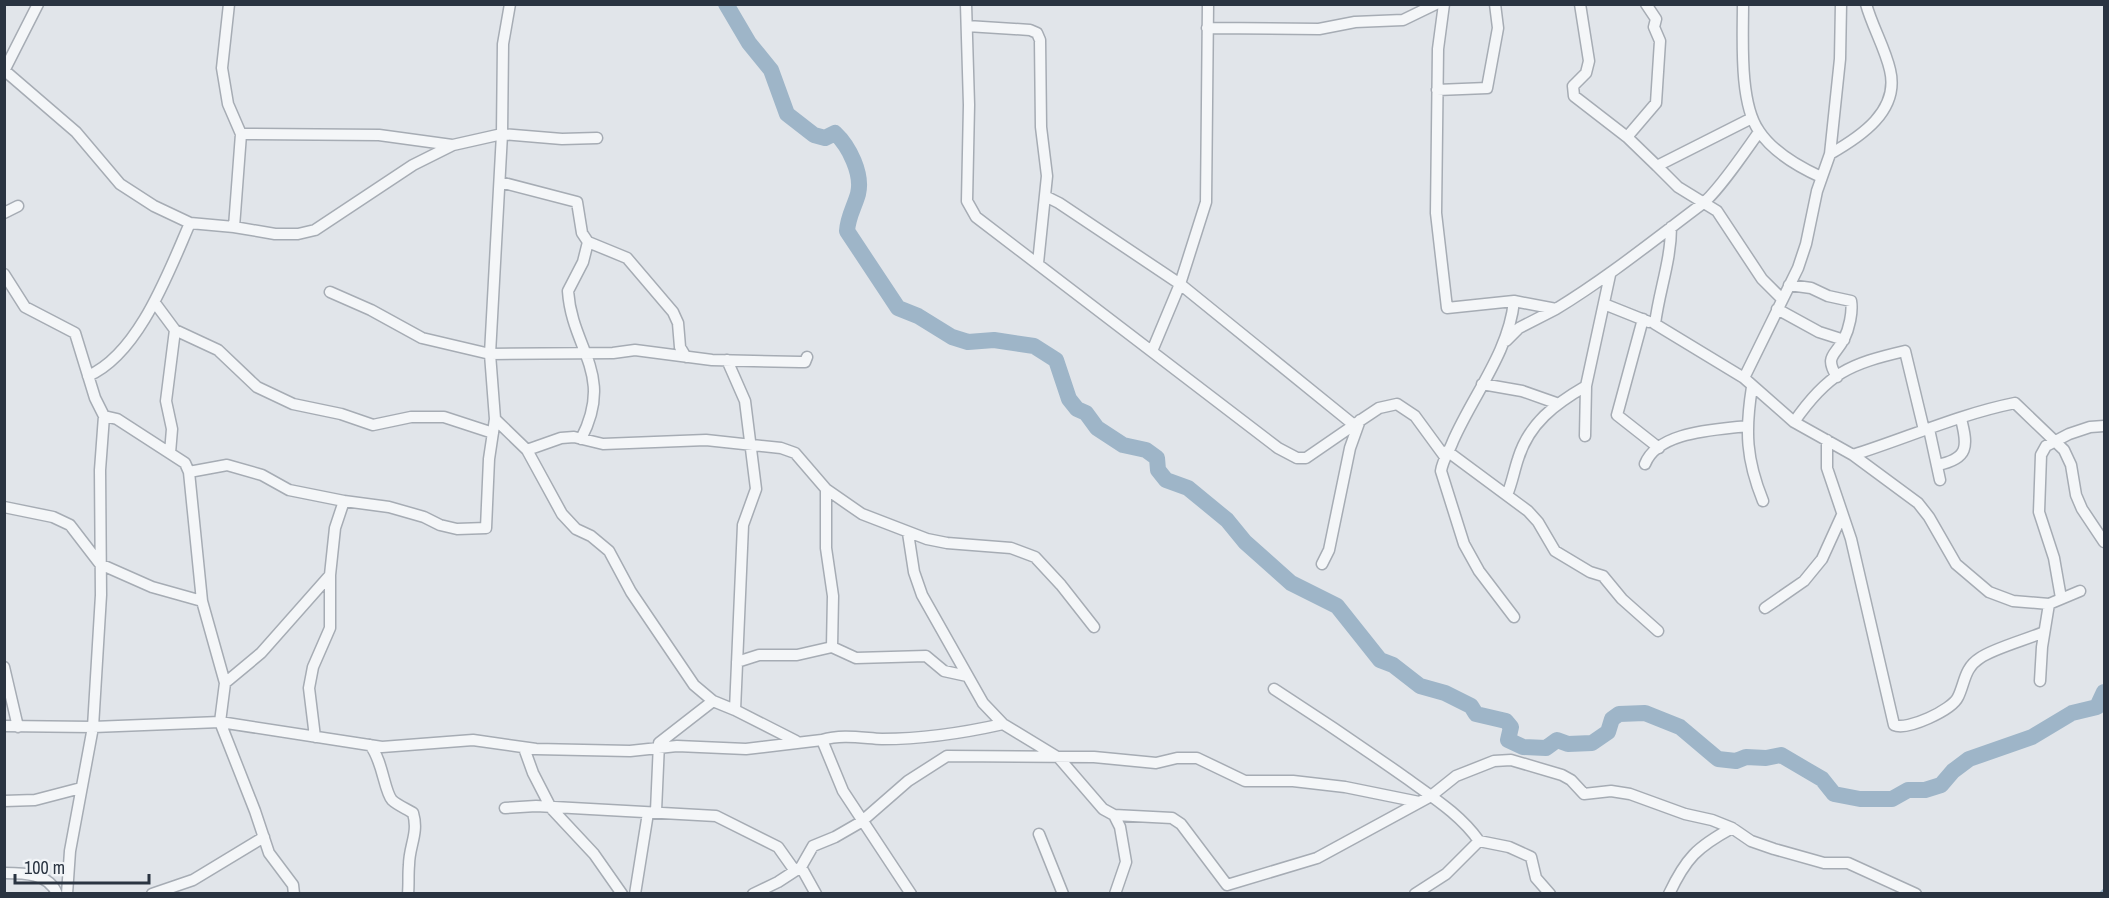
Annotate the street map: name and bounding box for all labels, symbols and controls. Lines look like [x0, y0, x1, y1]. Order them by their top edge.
scale bar [15, 847, 148, 885]
text: 100 m [24, 855, 65, 880]

